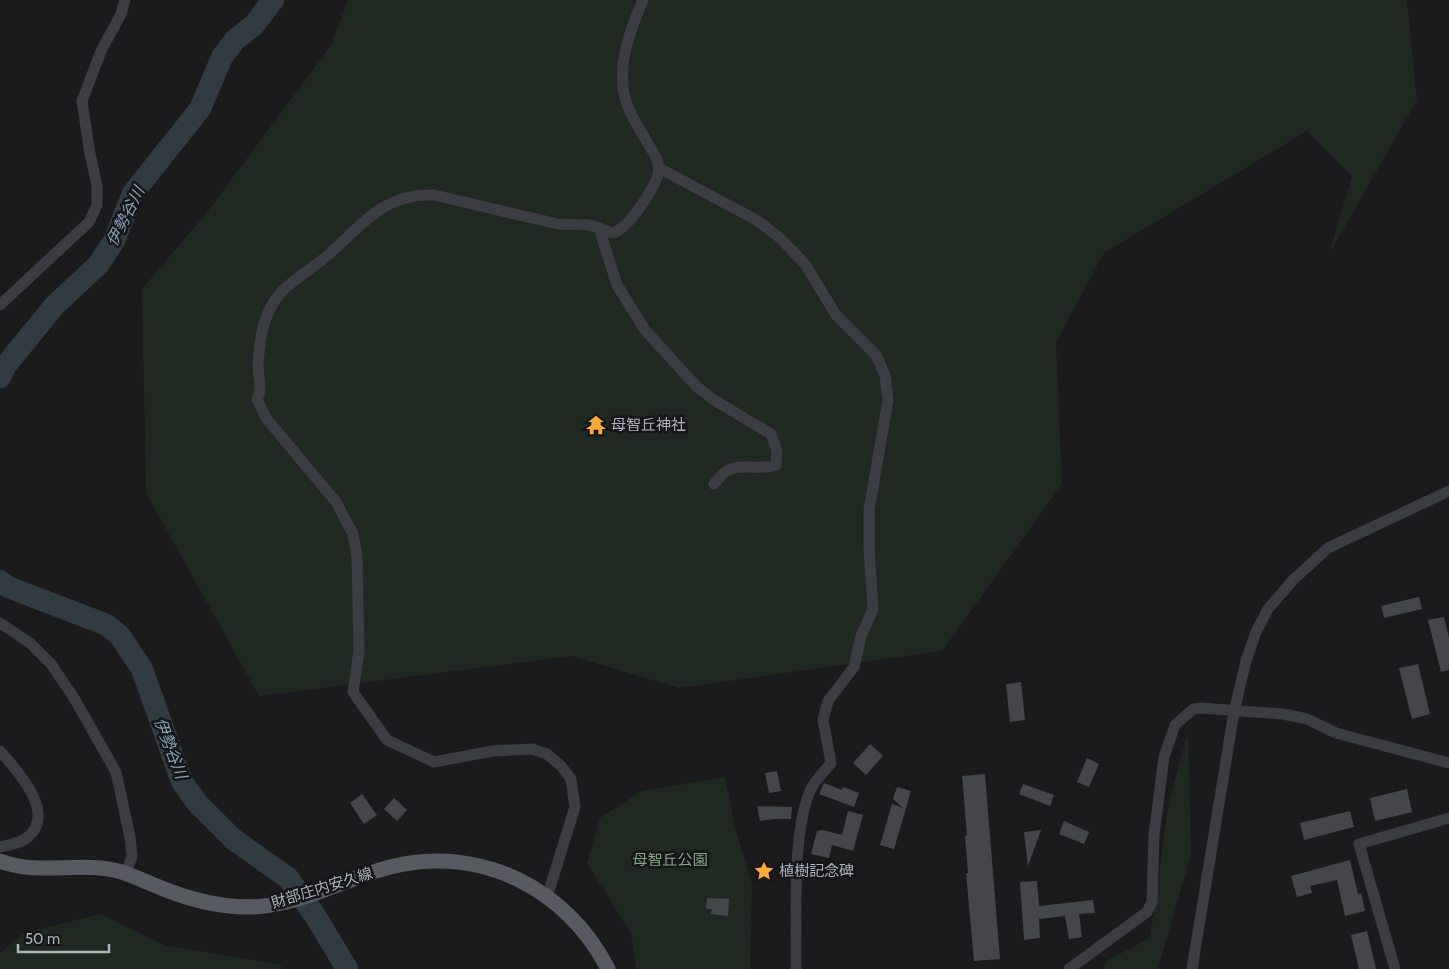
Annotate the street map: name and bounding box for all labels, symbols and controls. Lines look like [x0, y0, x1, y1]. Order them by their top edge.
water label: 伊勢谷川 [102, 182, 149, 249]
temple icon: 母智丘神社 [585, 414, 607, 436]
place label: 母智丘神社 [611, 416, 686, 434]
water label: 伊勢谷川 [150, 715, 192, 783]
park label: 母智丘公園 [632, 851, 708, 869]
place icon: 植樹記念碑 [753, 860, 775, 882]
place label: 植樹記念碑 [779, 862, 854, 880]
street label: 財部庄内安久線 [269, 864, 375, 912]
scale bar [18, 922, 109, 954]
text: 50 m [25, 930, 60, 948]

